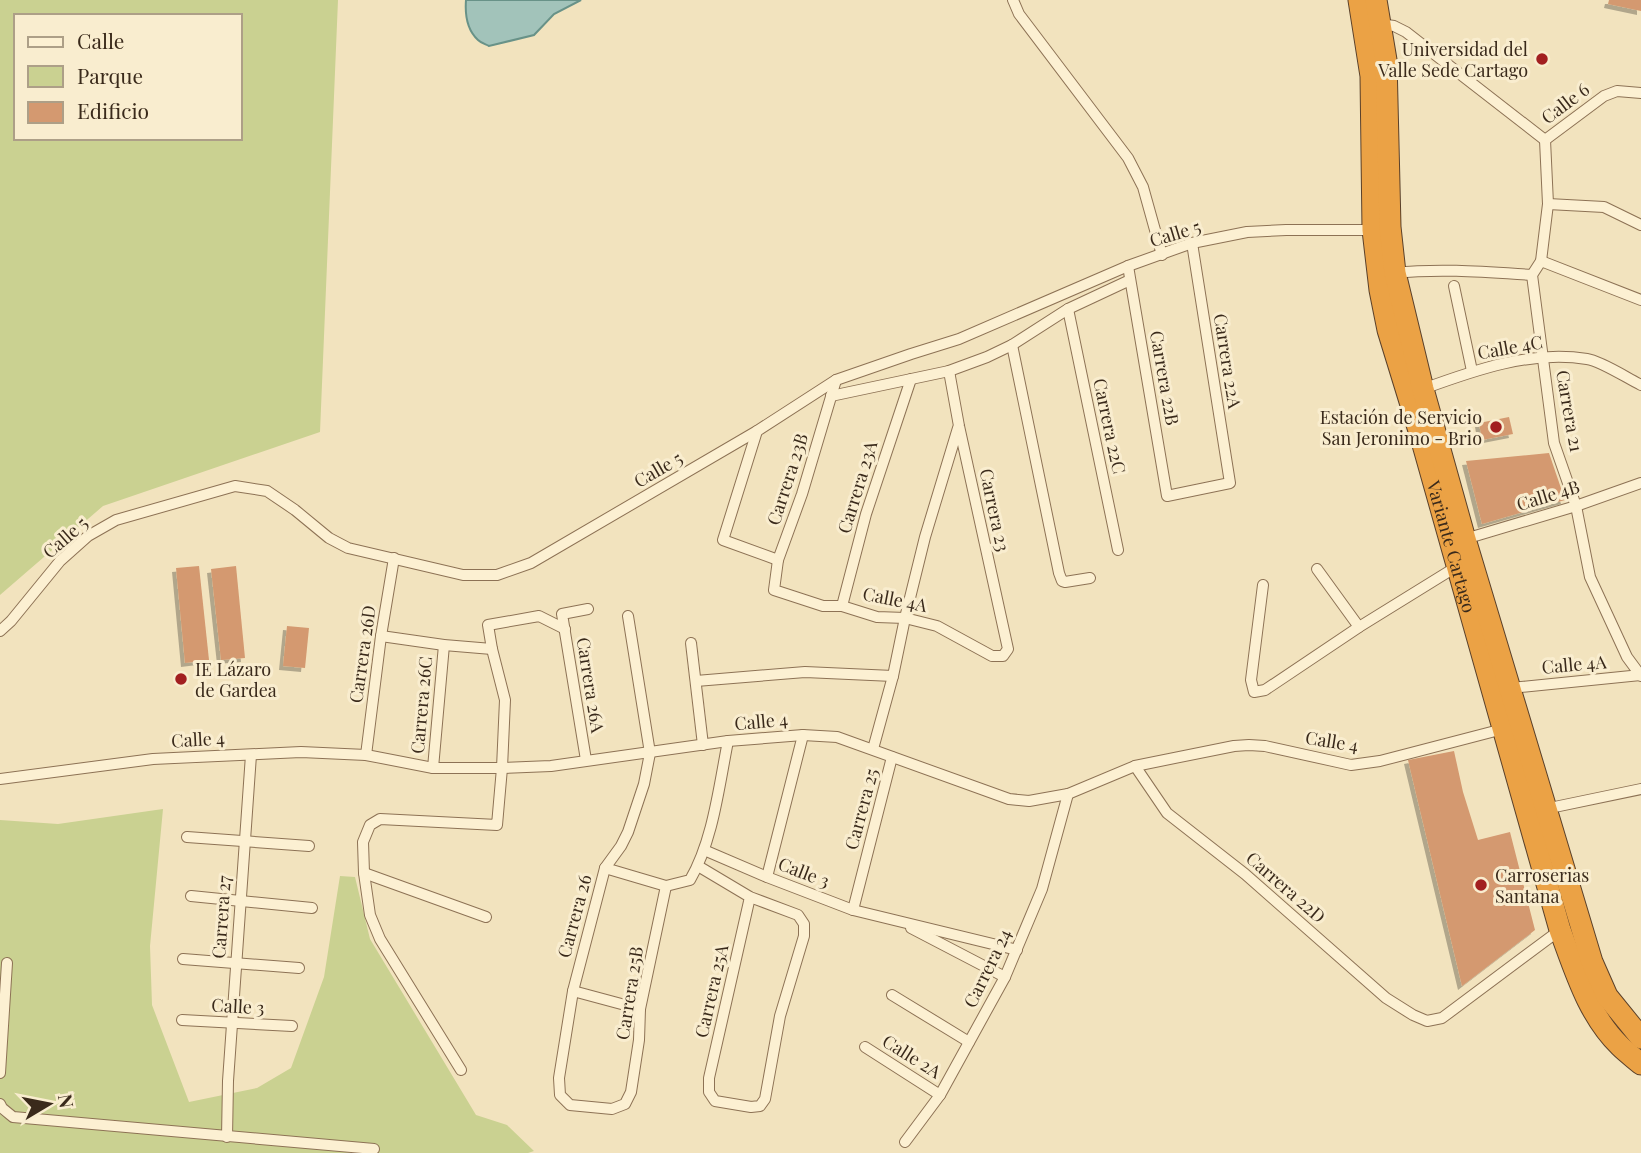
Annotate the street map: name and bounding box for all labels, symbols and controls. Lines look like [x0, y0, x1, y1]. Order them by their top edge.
legend [14, 14, 242, 140]
text: Calle [77, 26, 124, 54]
place label: Universidad del Valle Sede Cartago [1377, 37, 1528, 82]
marker: Universidad del Valle Sede Cartago [1534, 51, 1550, 67]
text: Parque [77, 61, 143, 89]
street label: Calle 6 [1536, 77, 1594, 129]
text: Edificio [77, 96, 149, 124]
street label: Calle 5 [1146, 214, 1204, 252]
street label: Carrera 22A [1209, 312, 1247, 411]
street label: Carrera 22B [1145, 329, 1185, 427]
street label: Calle 4C [1475, 329, 1545, 365]
street label: Carrera 21 [1551, 368, 1589, 454]
street label: Carrera 22C [1088, 376, 1132, 476]
place label: Estación de Servicio San Jeronimo - Brio [1320, 405, 1482, 450]
marker: Estación de Servicio San Jeronimo - Brio [1488, 419, 1504, 435]
street label: Carrera 23B [761, 430, 813, 528]
street label: Carrera 23A [832, 437, 883, 536]
street label: Calle 5 [629, 445, 687, 493]
street label: Carrera 23 [975, 466, 1015, 554]
street label: Calle 4B [1514, 474, 1582, 516]
street label: Variante Cartago [1421, 477, 1482, 616]
street label: Calle 5 [37, 511, 93, 563]
street label: Calle 4A [861, 581, 930, 617]
street label: Carrera 26D [343, 604, 381, 704]
street label: Carrera 26A [572, 635, 611, 735]
street label: Calle 4A [1541, 649, 1608, 679]
street label: Carrera 26C [405, 655, 437, 755]
place label: IE Lázaro de Gardea [195, 657, 277, 702]
marker: IE Lázaro de Gardea [173, 671, 189, 687]
street label: Calle 4 [733, 707, 789, 735]
street label: Calle 4 [1304, 725, 1360, 757]
street label: Calle 4 [171, 726, 225, 752]
street label: Carrera 25 [839, 766, 883, 852]
street label: Carrera 22D [1241, 846, 1331, 928]
street label: Calle 3 [775, 851, 833, 893]
place label: Carroserias Santana [1495, 863, 1589, 908]
street label: Carrera 26 [551, 872, 597, 960]
street label: Carrera 27 [206, 874, 236, 959]
marker: Carroserias Santana [1473, 877, 1489, 893]
street label: Carrera 24 [958, 925, 1016, 1011]
street label: Carrera 25A [689, 941, 734, 1040]
street label: Carrera 25B [610, 944, 648, 1042]
street label: Calle 3 [211, 993, 265, 1019]
street label: Calle 2A [878, 1029, 946, 1084]
north arrow [14, 1069, 84, 1139]
text: N [53, 1092, 81, 1110]

